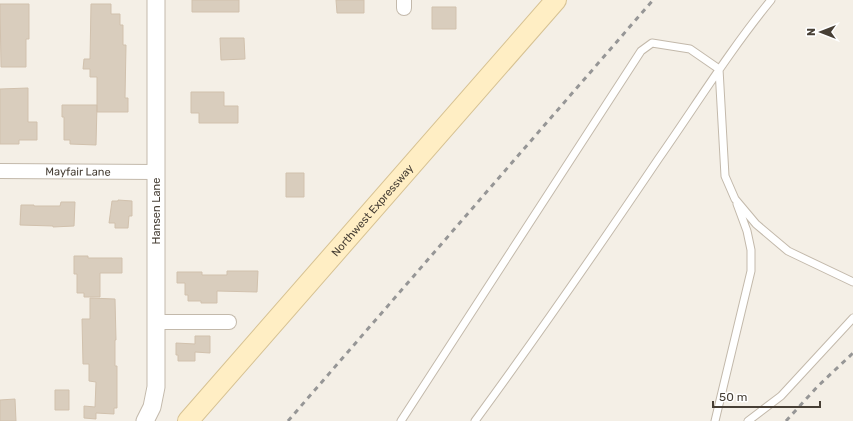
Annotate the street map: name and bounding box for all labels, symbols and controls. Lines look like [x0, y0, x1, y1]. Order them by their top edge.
north arrow [801, 12, 841, 52]
text: N [805, 28, 818, 36]
street label: Northwest Expressway [329, 162, 416, 259]
street label: Mayfair Lane [45, 165, 111, 178]
street label: Hansen Lane [150, 178, 163, 244]
scale bar [713, 383, 820, 409]
text: 50 m [719, 390, 747, 404]

